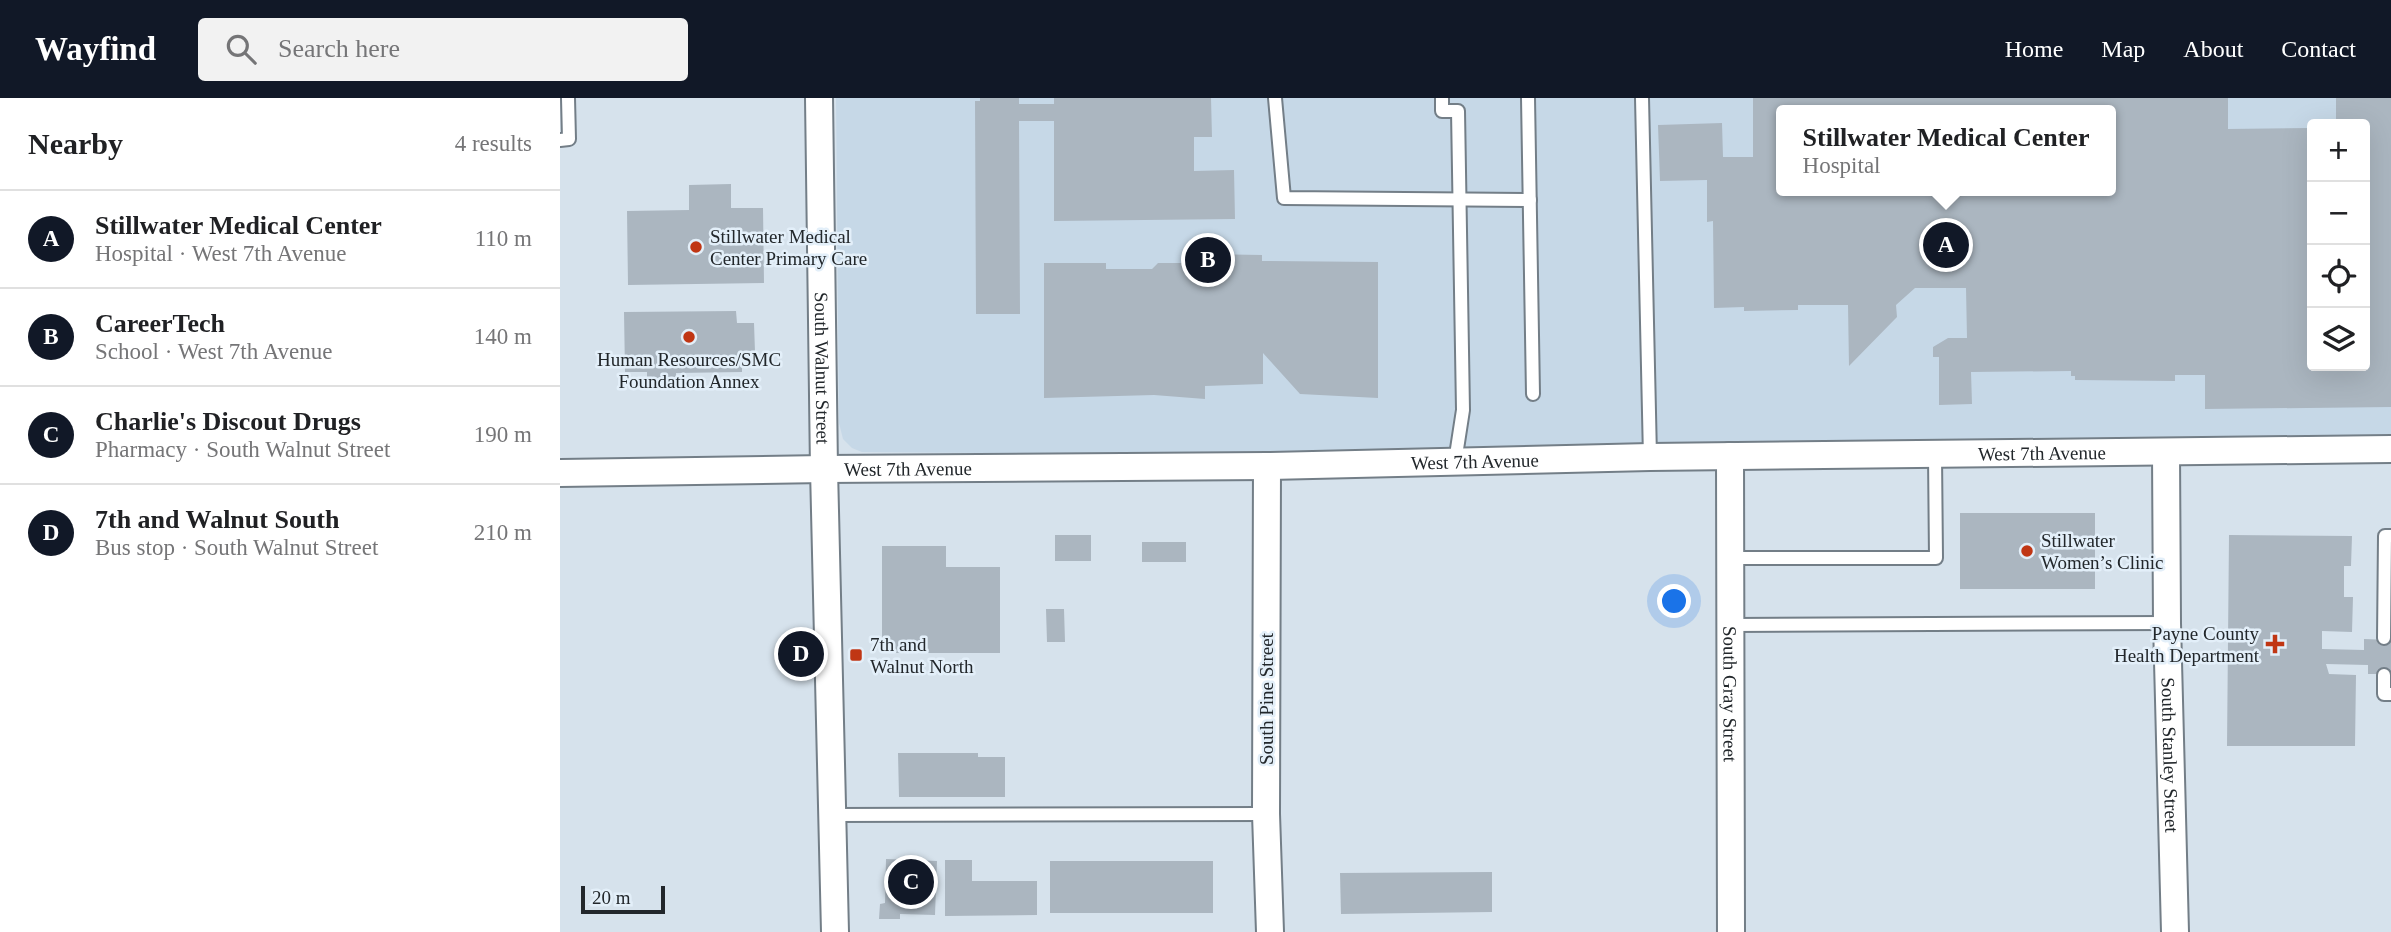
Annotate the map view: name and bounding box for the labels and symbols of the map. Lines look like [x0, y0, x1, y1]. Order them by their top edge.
pin: A [1923, 219, 1969, 271]
place label: Stillwater Medical Center Primary Care [710, 226, 867, 269]
pin: B [1185, 234, 1231, 286]
marker: Stillwater Medical Center Primary Care [688, 239, 704, 255]
street label: South Walnut Street [811, 292, 834, 445]
marker: Human Resources/SMC Foundation Annex [681, 329, 697, 345]
place label: Human Resources/SMC Foundation Annex [597, 349, 781, 392]
street label: West 7th Avenue [1978, 442, 2106, 464]
street label: West 7th Avenue [1411, 449, 1539, 473]
street label: West 7th Avenue [844, 457, 972, 479]
place label: Stillwater Women’s Clinic [2041, 530, 2164, 573]
marker: Stillwater Women’s Clinic [2019, 543, 2035, 559]
your location [1657, 584, 1691, 618]
place label: Payne County Health Department [2114, 623, 2260, 666]
street label: South Gray Street [1720, 626, 1741, 763]
pin: D [778, 628, 824, 680]
street label: South Pine Street [1256, 632, 1277, 765]
place label: 7th and Walnut North [870, 634, 974, 677]
marker: Payne County Health Department [2265, 634, 2285, 654]
marker: 7th and Walnut North [848, 647, 864, 663]
street label: South Stanley Street [2158, 677, 2183, 834]
pin: C [888, 856, 934, 908]
scale bar [581, 883, 665, 915]

